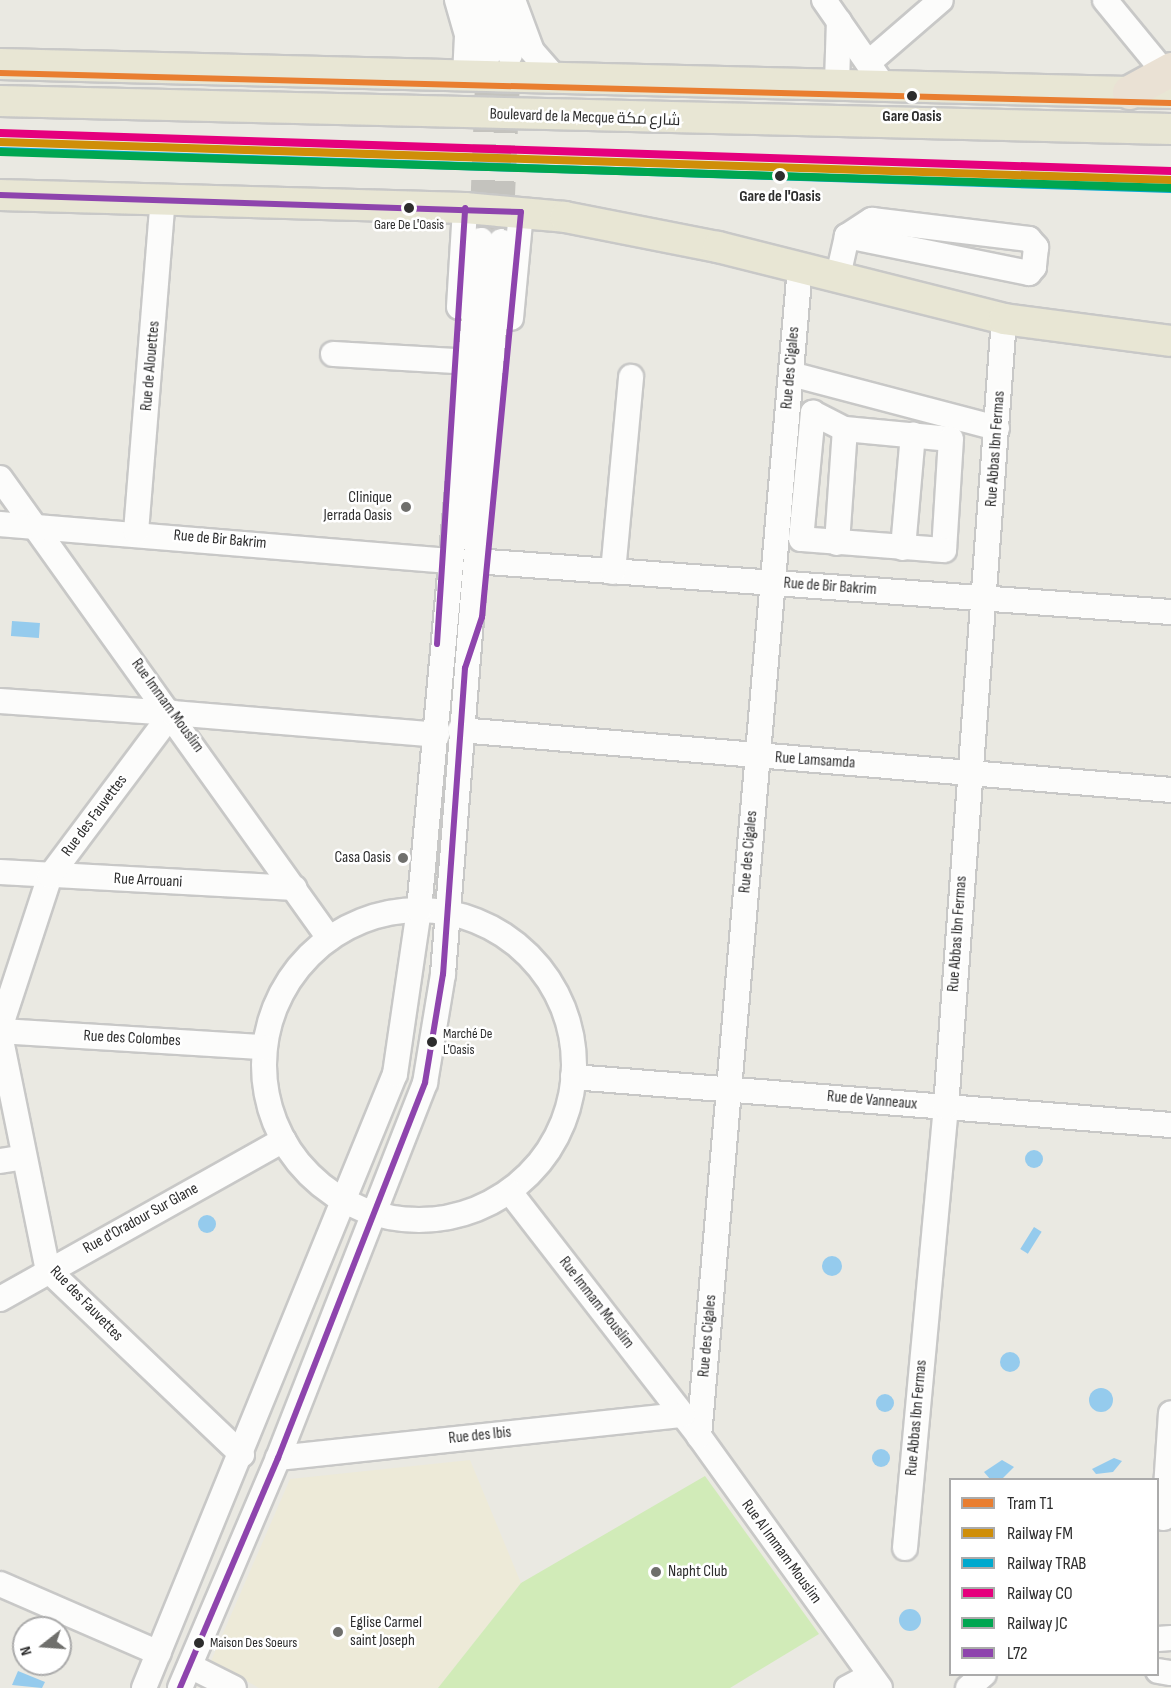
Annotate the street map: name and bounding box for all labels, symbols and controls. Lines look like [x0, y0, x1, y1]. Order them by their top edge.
marker: Gare Oasis [903, 87, 921, 105]
street label: Boulevard de la Mecque شارع مكة [489, 105, 681, 131]
place label: Gare Oasis [882, 107, 942, 127]
marker: Gare de l'Oasis [771, 167, 789, 185]
place label: Gare de l'Oasis [739, 187, 821, 207]
marker: Gare De L'Oasis [403, 202, 415, 214]
place label: Gare De L'Oasis [374, 217, 444, 233]
street label: Rue de Alouettes [138, 320, 164, 412]
street label: Rue des Cigales [778, 326, 804, 410]
street label: Rue Abbas Ibn Fermas [982, 390, 1010, 508]
place label: Clinique Jerrada Oasis [323, 488, 392, 526]
marker: Clinique Jerrada Oasis [397, 498, 415, 516]
street label: Rue de Bir Bakrim [173, 526, 267, 554]
street label: Rue de Bir Bakrim [783, 574, 877, 600]
street label: Rue Immam Mouslim [127, 655, 207, 757]
street label: Rue Lamsamda [774, 749, 856, 773]
street label: Rue des Fauvettes [58, 771, 132, 861]
street label: Rue des Cigales [736, 810, 762, 894]
place label: Casa Oasis [335, 848, 391, 868]
marker: Casa Oasis [396, 851, 410, 865]
street label: Rue Arrouani [113, 870, 183, 892]
street label: Rue Abbas Ibn Fermas [944, 875, 972, 993]
place label: Marché De L'Oasis [443, 1026, 492, 1058]
street label: Rue des Colombes [83, 1027, 181, 1051]
marker: Marché De L'Oasis [426, 1036, 438, 1048]
street label: Rue de Vanneaux [826, 1087, 918, 1115]
street label: Rue d'Oradour Sur Glane [80, 1179, 202, 1259]
street label: Rue Immam Mouslim [554, 1253, 638, 1353]
street label: Rue des Fauvettes [45, 1262, 127, 1346]
street label: Rue des Cigales [695, 1294, 721, 1378]
street label: Rue Abbas Ibn Fermas [902, 1359, 932, 1477]
street label: Rue des Ibis [448, 1423, 512, 1449]
legend [949, 1478, 1159, 1676]
text: Tram T1 [1007, 1493, 1053, 1514]
street label: Rue Al Immam Mouslim [737, 1496, 825, 1608]
text: Railway FM [1007, 1523, 1073, 1544]
text: Railway TRAB [1007, 1553, 1086, 1574]
place label: Napht Club [668, 1562, 727, 1582]
marker: Napht Club [649, 1565, 663, 1579]
text: Railway CO [1007, 1583, 1073, 1604]
place label: Eglise Carmel saint Joseph [350, 1613, 422, 1651]
text: Railway JC [1007, 1613, 1068, 1634]
north arrow [12, 1616, 72, 1676]
marker: Eglise Carmel saint Joseph [331, 1625, 345, 1639]
place label: Maison Des Soeurs [210, 1635, 297, 1651]
marker: Maison Des Soeurs [193, 1637, 205, 1649]
text: L72 [1007, 1643, 1027, 1664]
text: N [16, 1644, 37, 1658]

